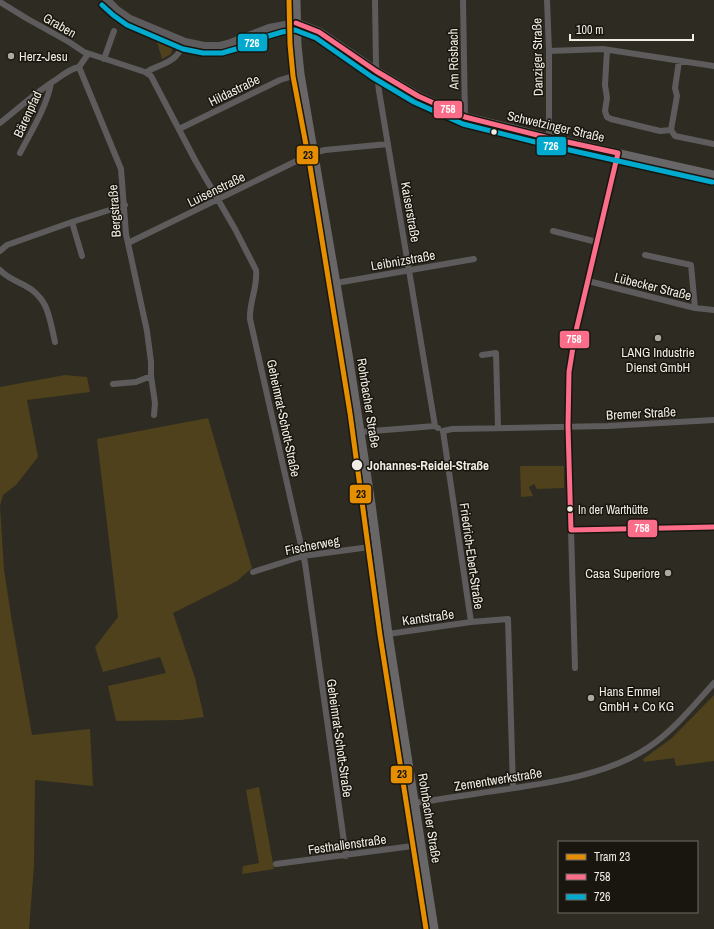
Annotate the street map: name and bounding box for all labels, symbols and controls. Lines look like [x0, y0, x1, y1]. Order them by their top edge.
street label: Graben [40, 9, 79, 42]
scale bar [570, 16, 693, 42]
street label: Danziger Straße [528, 18, 547, 96]
text: 100 m [576, 22, 603, 38]
street label: Am Rösbach [444, 28, 463, 91]
line badge: 726 [237, 33, 268, 52]
text: 726 [244, 36, 260, 50]
place label: Herz-Jesu [19, 48, 68, 65]
marker: Herz-Jesu [6, 51, 16, 61]
street label: Hildastraße [206, 71, 263, 110]
street label: Bärenpfad [9, 88, 46, 140]
line badge: 758 [433, 100, 463, 119]
text: 758 [440, 102, 456, 116]
street label: Schwetzinger Straße [505, 107, 606, 146]
unlabelled marker [489, 127, 499, 137]
line badge: 726 [536, 136, 567, 156]
text: 726 [543, 139, 559, 153]
line badge: 23 [296, 145, 319, 165]
text: 23 [303, 148, 313, 162]
street label: Luisenstraße [185, 168, 248, 211]
street label: Kaiserstraße [397, 181, 424, 244]
street label: Bergstraße [104, 184, 125, 238]
street label: Leibnizstraße [370, 246, 437, 275]
street label: Lübecker Straße [613, 269, 693, 304]
line badge: 758 [559, 330, 590, 349]
text: 758 [566, 332, 582, 346]
marker: LANG Industrie Dienst GmbH [653, 333, 663, 343]
place label: LANG Industrie Dienst GmbH [621, 344, 695, 376]
street label: Rohrbacher Straße [353, 357, 384, 449]
street label: Geheimrat-Schott-Straße [263, 358, 304, 478]
street label: Bremer Straße [606, 403, 676, 424]
place label: Johannes-Reidel-Straße [367, 457, 489, 474]
marker: Johannes-Reidel-Straße [350, 458, 364, 472]
line badge: 23 [349, 484, 372, 504]
text: 23 [356, 487, 366, 501]
street label: Friedrich-Ebert-Straße [456, 502, 487, 610]
place label: In der Warthütte [578, 502, 648, 518]
marker: In der Warthütte [565, 504, 575, 514]
line badge: 758 [627, 519, 658, 538]
text: 758 [634, 521, 650, 535]
street label: Fischerweg [283, 532, 341, 559]
place label: Casa Superiore [585, 565, 660, 582]
marker: Casa Superiore [663, 568, 673, 578]
street label: Kantstraße [401, 605, 455, 630]
street label: Geheimrat-Schott-Straße [323, 678, 356, 799]
place label: Hans Emmel GmbH + Co KG [599, 683, 674, 715]
marker: Hans Emmel GmbH + Co KG [586, 693, 596, 703]
street label: Zementwerkstraße [453, 764, 543, 795]
line badge: 23 [390, 765, 413, 784]
text: 23 [397, 767, 407, 781]
street label: Rohrbacher Straße [414, 772, 445, 864]
street label: Festhallenstraße [307, 831, 387, 858]
legend [558, 841, 698, 913]
text: Tram 23 [594, 849, 630, 865]
text: 758 [594, 869, 610, 885]
text: 726 [594, 889, 610, 905]

